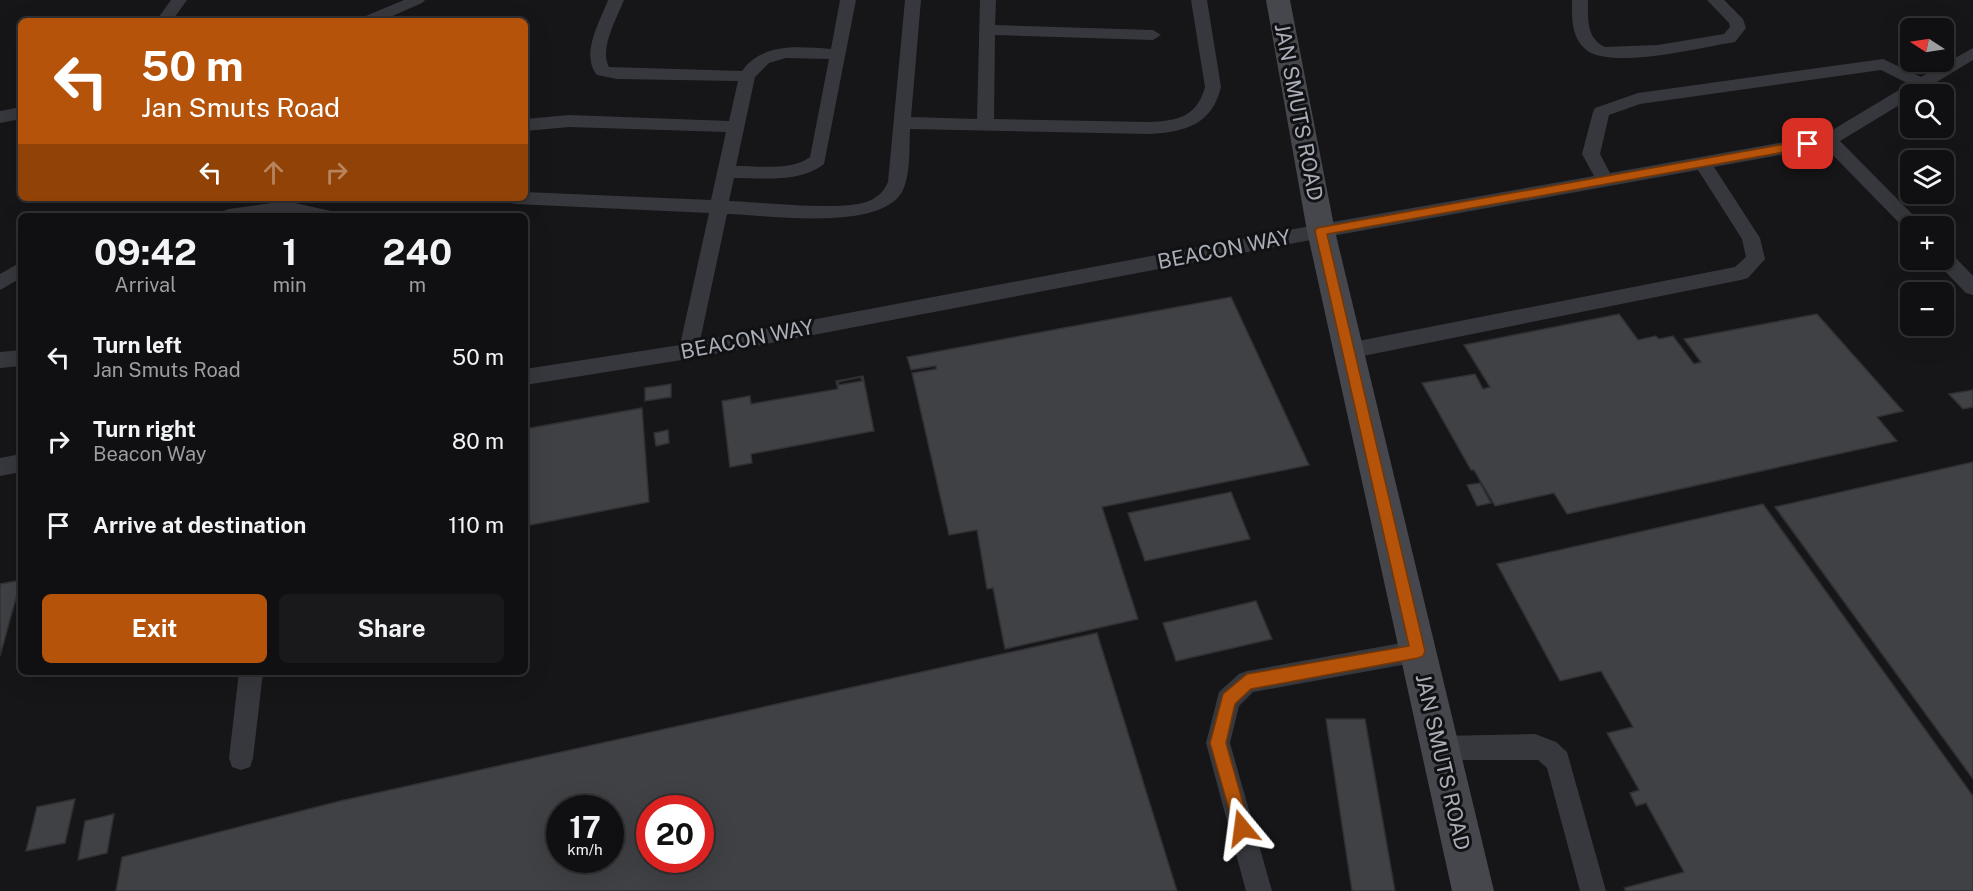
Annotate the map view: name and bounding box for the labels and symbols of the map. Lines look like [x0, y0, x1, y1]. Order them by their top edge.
north arrow [1900, 18, 1954, 72]
street label: JAN SMUTS ROAD [1270, 21, 1328, 203]
pin [1782, 118, 1833, 169]
street label: BEACON WAY [1155, 224, 1293, 274]
street label: BEACON WAY [678, 314, 816, 364]
street label: JAN SMUTS ROAD [1411, 671, 1475, 853]
speed limit sign: 20 [636, 795, 714, 873]
position arrow [1210, 796, 1274, 860]

